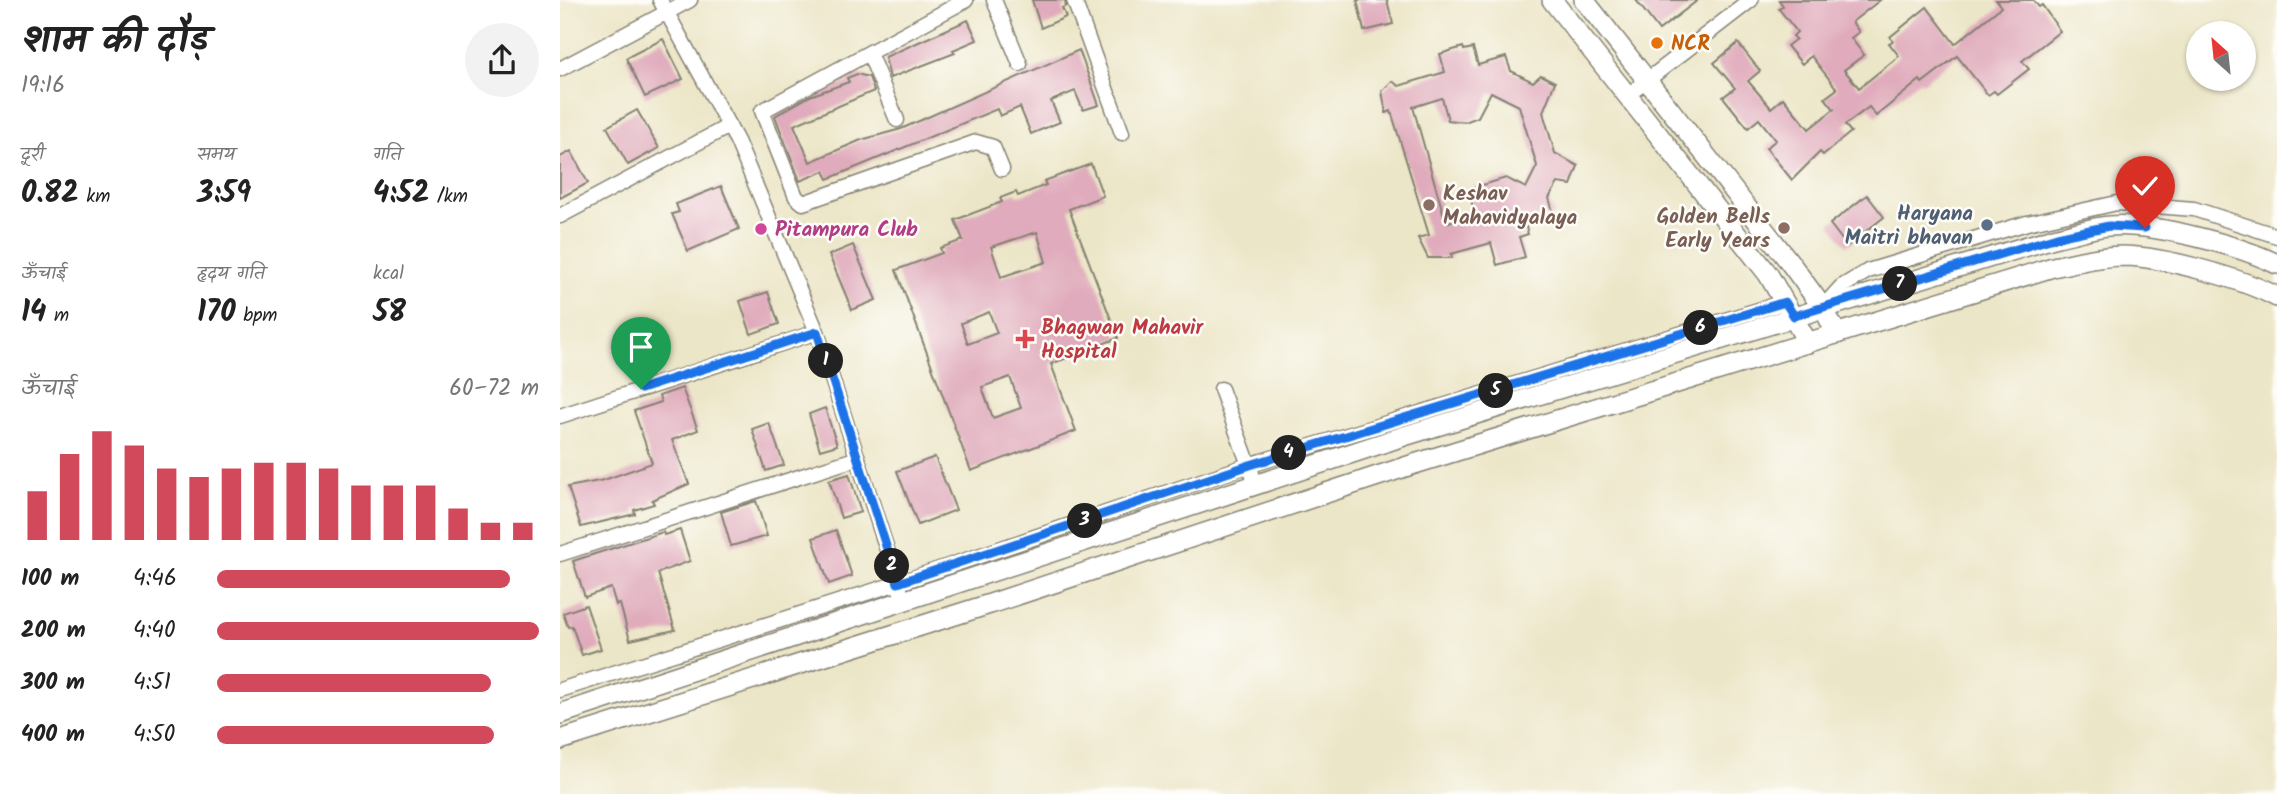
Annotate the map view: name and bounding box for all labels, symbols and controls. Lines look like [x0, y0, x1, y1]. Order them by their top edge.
text: शाम की दौड़ [21, 12, 209, 72]
north arrow [2186, 21, 2256, 91]
map controls [2186, 21, 2256, 91]
button: share [465, 23, 539, 97]
place label: NCR [1671, 28, 1710, 61]
marker: NCR [1649, 35, 1665, 51]
text: 19:16 [21, 68, 65, 104]
text: दूरी [21, 140, 44, 170]
text: समय [197, 140, 235, 170]
text: गति [373, 140, 401, 170]
pin [2115, 156, 2175, 228]
icon: check [2126, 167, 2164, 205]
text: 0.82 [21, 170, 79, 218]
text: 3:59 [197, 170, 251, 218]
text: 4:52 [373, 170, 429, 218]
place label: Keshav Mahavidyalaya [1443, 178, 1578, 235]
text: km [79, 182, 110, 212]
text: /km [429, 182, 468, 212]
marker: Keshav Mahavidyalaya [1421, 197, 1437, 213]
place label: Haryana Maitri bhavan [1845, 198, 1973, 255]
place label: Golden Bells Early Years [1657, 201, 1770, 258]
place label: Pitampura Club [775, 214, 918, 247]
marker: Haryana Maitri bhavan [1979, 217, 1995, 233]
marker: Golden Bells Early Years [1776, 220, 1792, 236]
marker: Pitampura Club [753, 221, 769, 237]
text: ऊँचाई [21, 259, 66, 289]
text: हृदय गति [197, 259, 265, 289]
text: kcal [373, 259, 404, 289]
pin: 7 [1882, 266, 1918, 302]
text: 7 [1895, 268, 1904, 298]
text: 14 [21, 289, 46, 337]
text: 170 [197, 289, 236, 337]
text: 58 [373, 289, 406, 337]
text: m [46, 301, 69, 331]
text: bpm [236, 301, 277, 331]
pin: 6 [1684, 310, 1718, 346]
place label: Bhagwan Mahavir Hospital [1041, 312, 1205, 369]
text: 6 [1695, 312, 1706, 342]
pin [611, 317, 671, 389]
icon: arrive [622, 328, 660, 366]
marker: Bhagwan Mahavir Hospital [1015, 329, 1035, 349]
pin: 1 [808, 344, 844, 378]
text: 1 [823, 345, 828, 375]
text: ऊँचाई [21, 371, 76, 407]
text: 60–72 m [449, 371, 539, 407]
pin: 5 [1478, 374, 1514, 408]
text: 5 [1491, 375, 1500, 405]
pin: 4 [1272, 435, 1306, 470]
text: 4 [1283, 437, 1294, 467]
pin: 3 [1068, 504, 1102, 538]
text: 3 [1079, 505, 1090, 535]
pin: 2 [874, 548, 910, 584]
text: 2 [886, 550, 897, 580]
text: 100 m [21, 561, 79, 597]
text: 4:46 [133, 561, 177, 597]
text: 200 m [21, 613, 86, 649]
text: 4:40 [133, 613, 176, 649]
text: 300 m [21, 665, 85, 701]
text: 4:51 [133, 665, 171, 701]
text: 400 m [21, 717, 85, 753]
text: 4:50 [133, 717, 175, 753]

